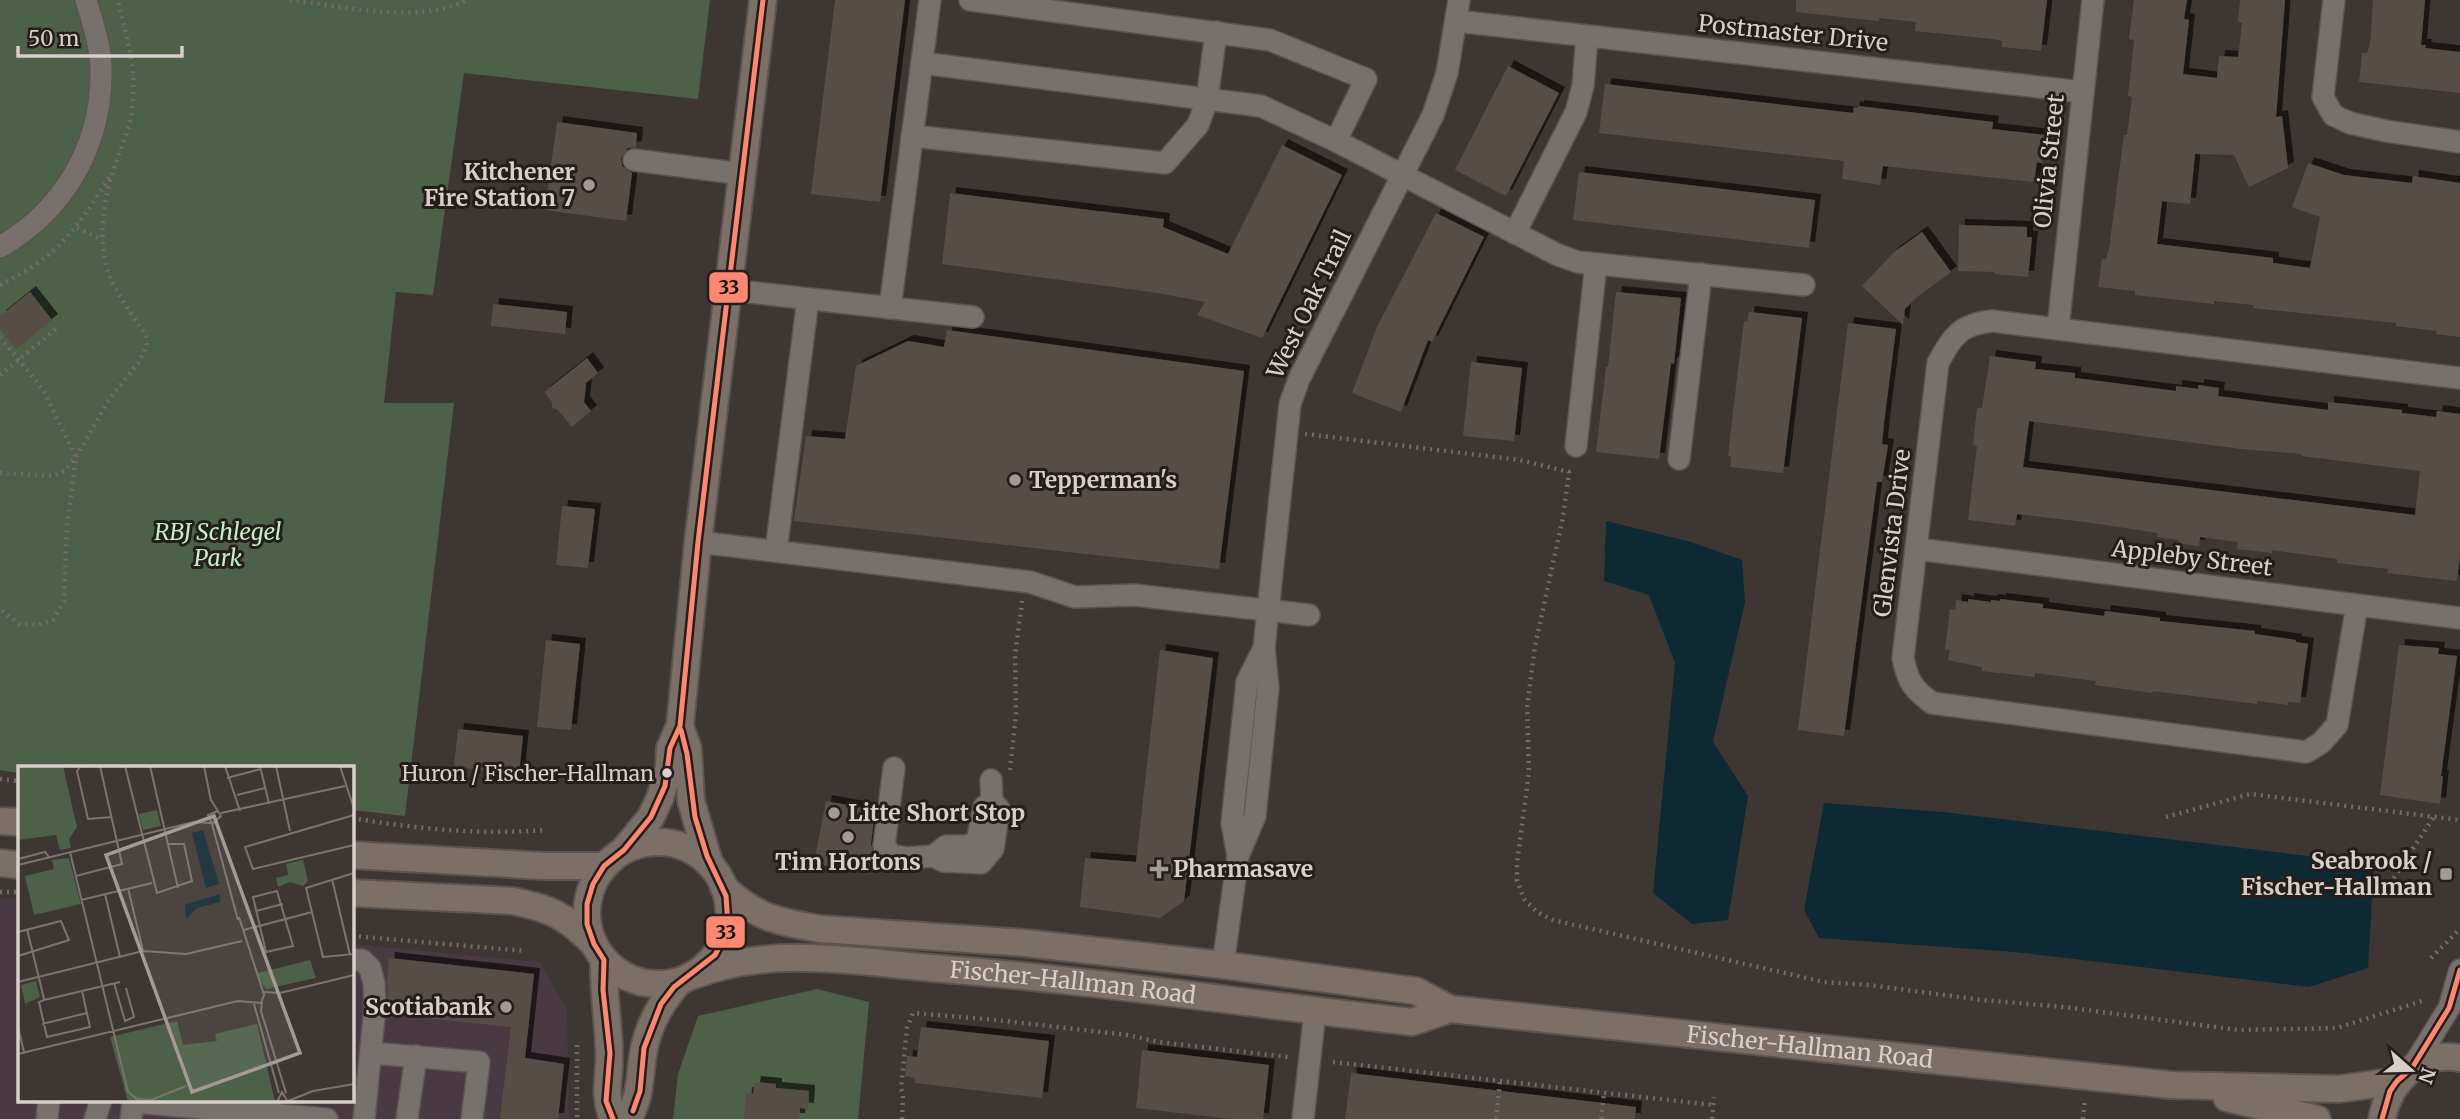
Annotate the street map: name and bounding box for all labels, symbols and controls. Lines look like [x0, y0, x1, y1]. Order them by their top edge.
street label: Postmaster Drive [1697, 8, 1889, 57]
scale bar [18, 14, 182, 58]
text: 50 m [28, 25, 79, 52]
street label: Olivia Street [2027, 92, 2070, 229]
place label: Kitchener Fire Station 7 [424, 157, 575, 212]
marker: Kitchener Fire Station 7 [581, 177, 597, 193]
street label: West Oak Trail [1260, 225, 1357, 384]
line badge: 33 [708, 271, 749, 304]
text: 33 [719, 275, 739, 299]
street label: Glenvista Drive [1867, 447, 1916, 619]
place label: Tepperman's [1029, 465, 1177, 494]
marker: Tepperman's [1007, 472, 1023, 488]
park label: RBJ Schlegel Park [154, 517, 282, 572]
street label: Appleby Street [2109, 533, 2274, 582]
place label: Huron / Fischer-Hallman [401, 760, 654, 787]
inset map [18, 766, 354, 1102]
marker: Huron / Fischer-Hallman [660, 766, 674, 780]
place label: Litte Short Stop [848, 798, 1025, 827]
marker: Litte Short Stop [826, 805, 842, 821]
marker: Tim Hortons [840, 829, 856, 845]
place label: Seabrook / Fischer-Hallman [2241, 846, 2432, 901]
place label: Tim Hortons [775, 847, 921, 876]
place label: Pharmasave [1173, 854, 1313, 883]
marker: Pharmasave [1151, 861, 1167, 877]
marker: Seabrook / Fischer-Hallman [2438, 866, 2454, 882]
line badge: 33 [705, 915, 746, 949]
text: 33 [716, 920, 736, 944]
street label: Fischer-Hallman Road [949, 954, 1198, 1010]
place label: Scotiabank [365, 992, 492, 1021]
marker: Scotiabank [498, 999, 514, 1015]
street label: Fischer-Hallman Road [1685, 1019, 1935, 1074]
north arrow [2376, 1035, 2446, 1105]
text: N [2413, 1065, 2441, 1087]

